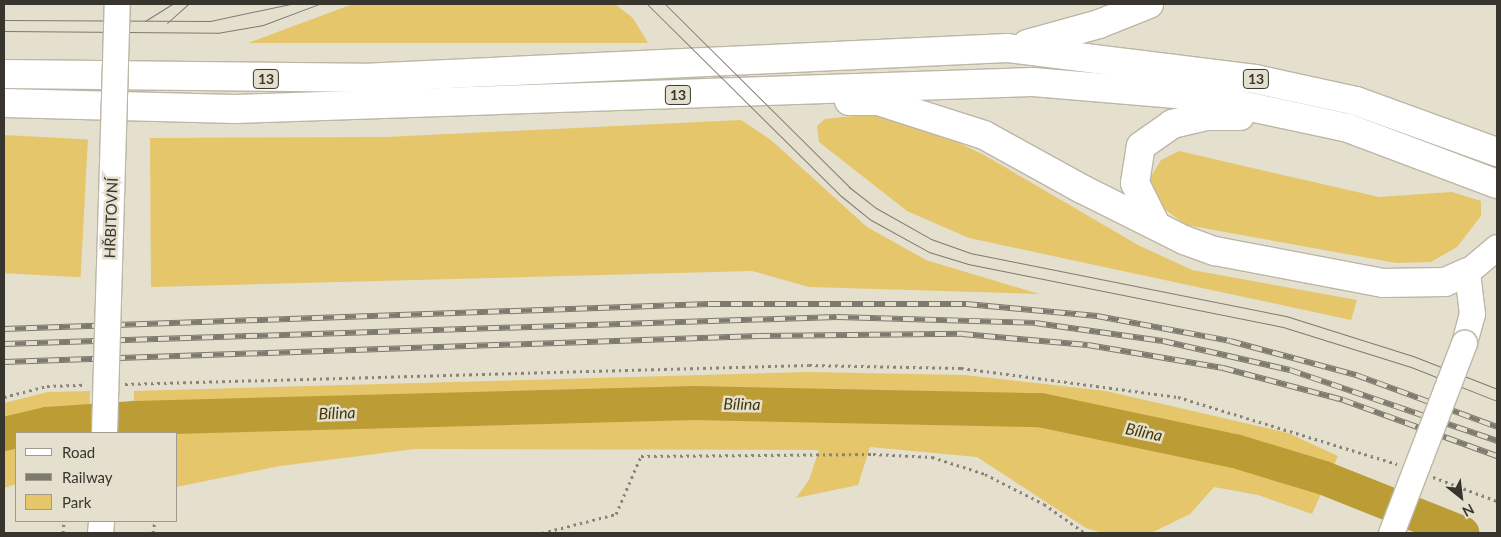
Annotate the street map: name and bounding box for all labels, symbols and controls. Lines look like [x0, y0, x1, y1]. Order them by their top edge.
road number: 13 [252, 68, 280, 90]
road number: 13 [1242, 68, 1270, 90]
road number: 13 [664, 84, 692, 106]
street label: HŘBITOVNÍ [101, 177, 121, 259]
water label: Bílina [723, 394, 761, 414]
water label: Bílina [318, 403, 356, 423]
water label: Bílina [1124, 419, 1164, 445]
legend [15, 432, 178, 522]
text: Road [62, 443, 95, 461]
text: Railway [62, 468, 113, 486]
north arrow [1436, 472, 1486, 522]
text: Park [62, 493, 91, 511]
text: N [1460, 501, 1477, 521]

